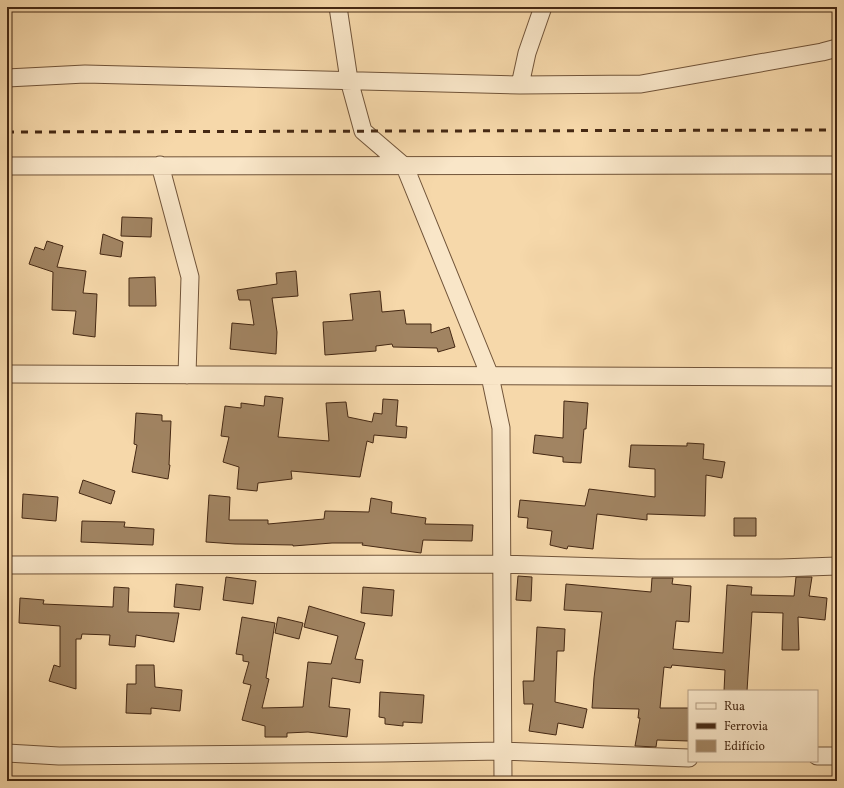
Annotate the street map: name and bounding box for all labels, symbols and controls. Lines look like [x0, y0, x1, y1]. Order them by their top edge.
legend [688, 690, 818, 762]
text: Rua [724, 699, 745, 715]
text: Ferrovia [724, 719, 768, 735]
text: Edifício [724, 739, 765, 755]

